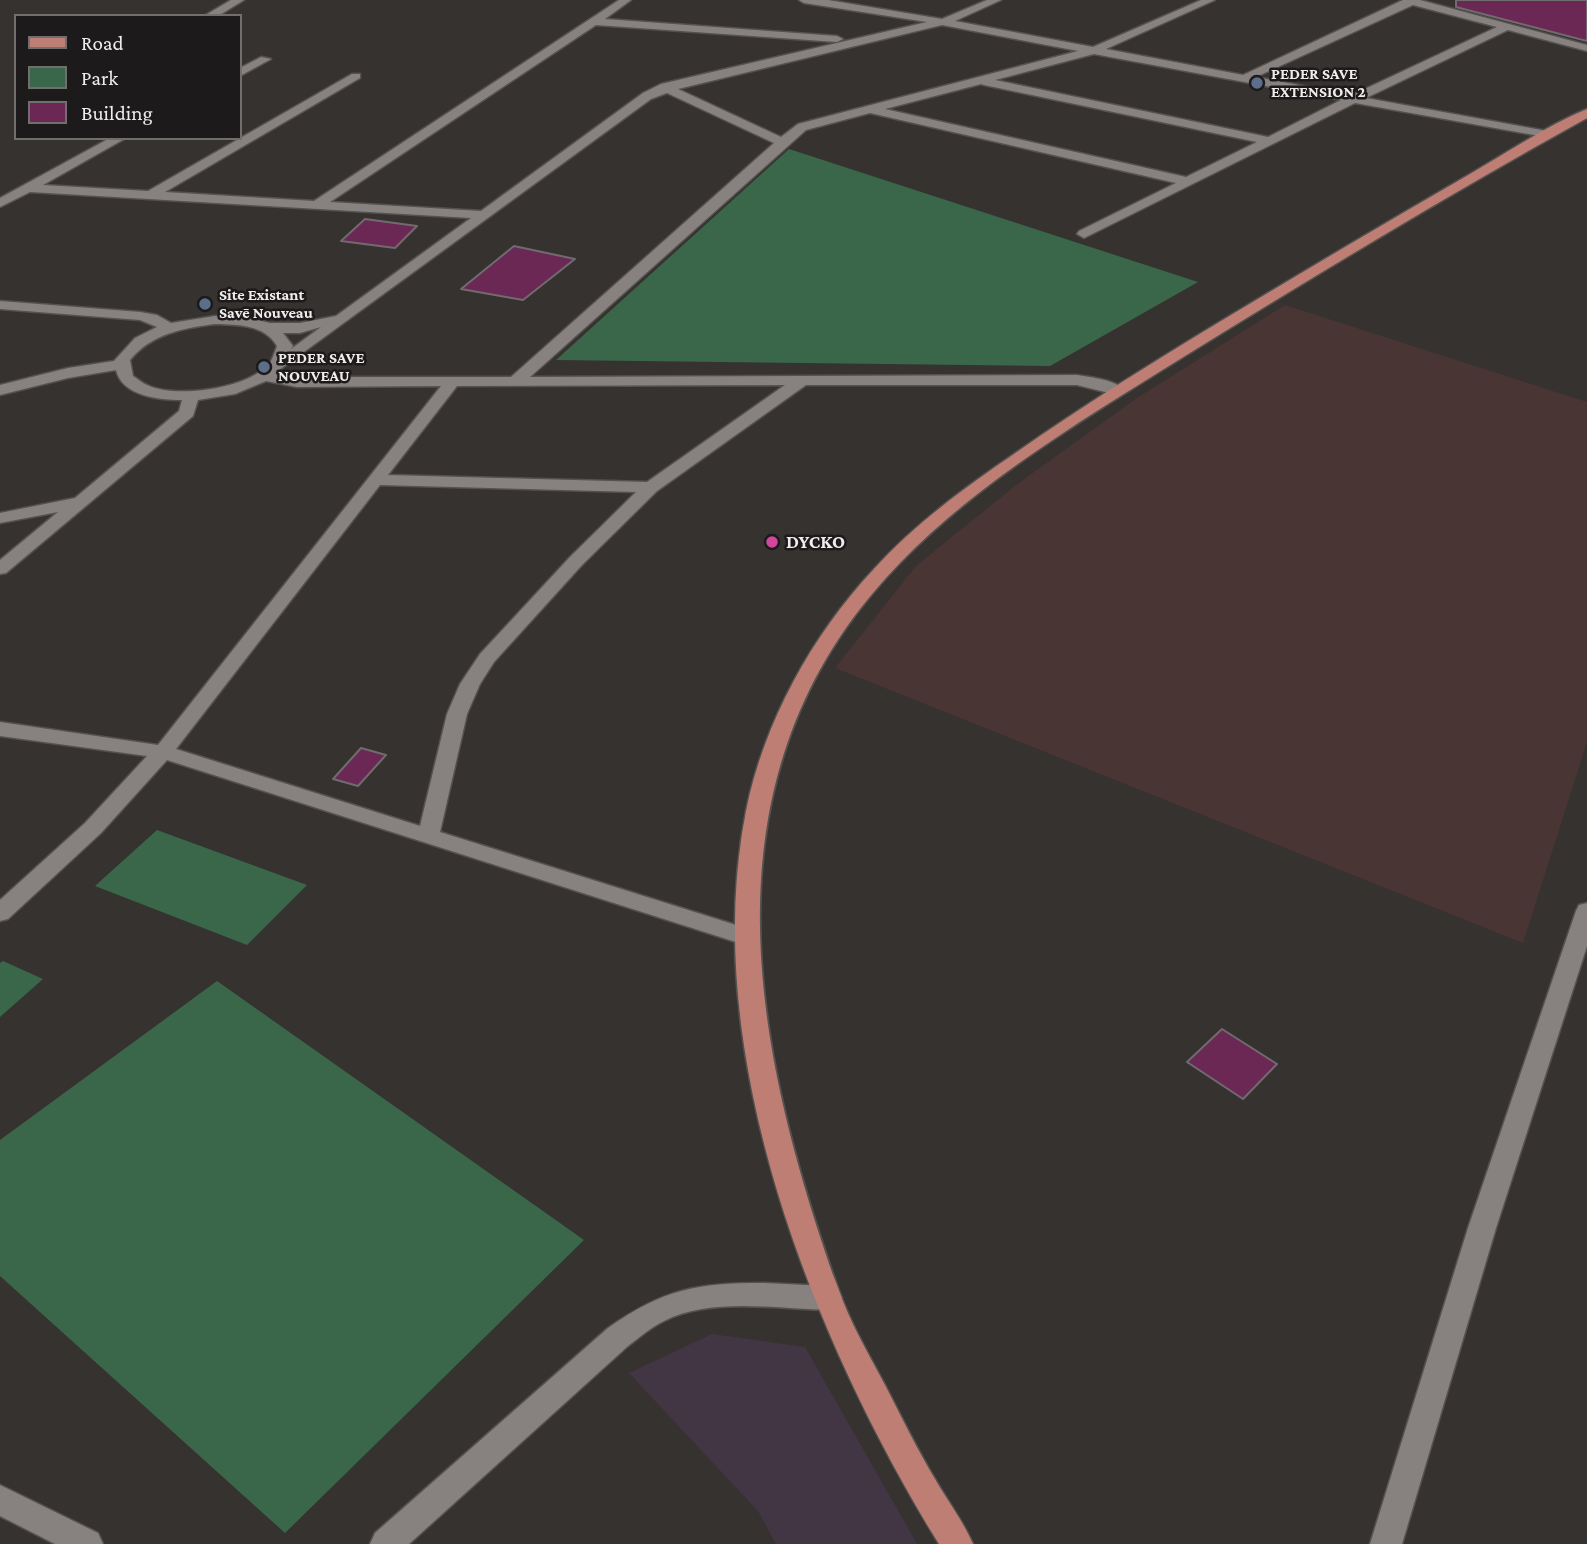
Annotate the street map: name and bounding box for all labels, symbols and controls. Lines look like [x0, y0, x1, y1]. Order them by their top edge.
legend [14, 14, 242, 140]
text: Road [81, 31, 124, 55]
place label: PEDER SAVE EXTENSION 2 [1271, 64, 1366, 102]
text: Park [81, 66, 118, 90]
marker: PEDER SAVE EXTENSION 2 [1249, 75, 1265, 91]
text: Building [81, 101, 153, 125]
place label: Site Existant Savē Nouveau [219, 285, 313, 323]
marker: Site Existant Savē Nouveau [197, 296, 213, 312]
place label: PEDER SAVE NOUVEAU [278, 348, 365, 386]
marker: PEDER SAVE NOUVEAU [256, 359, 272, 375]
place label: DYCKO [786, 531, 845, 553]
marker: DYCKO [764, 534, 780, 550]

